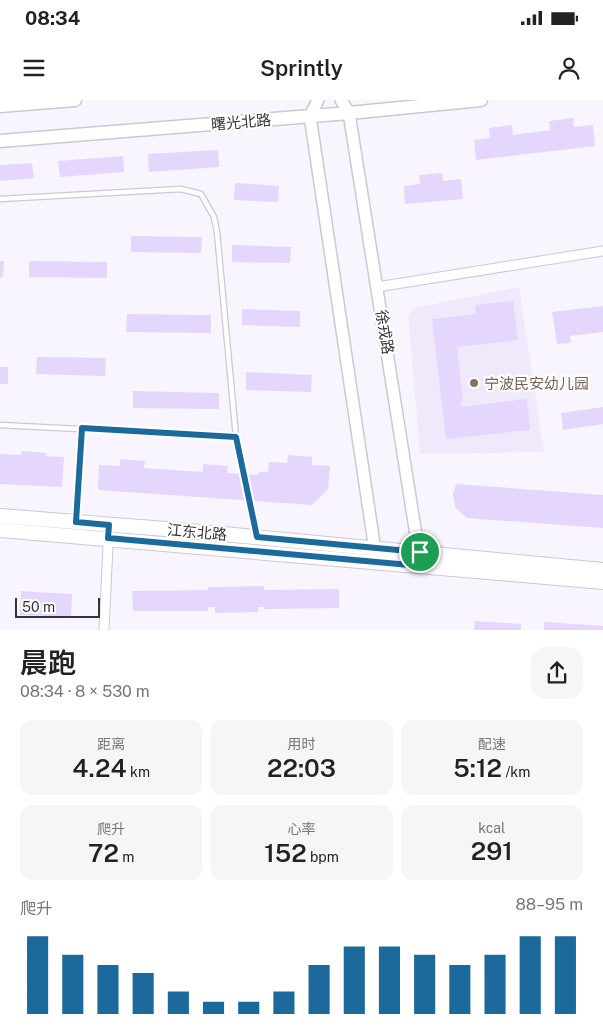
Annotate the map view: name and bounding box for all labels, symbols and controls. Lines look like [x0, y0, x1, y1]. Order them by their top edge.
text: 08:34 [25, 7, 80, 29]
icon: menu [20, 54, 48, 82]
icon: person [555, 54, 583, 82]
text: Sprintly [260, 55, 343, 81]
street label: 曙光北路 [210, 111, 272, 133]
street label: 徐戎路 [373, 308, 397, 356]
place label: 宁波民安幼儿园 [484, 375, 589, 392]
marker: 宁波民安幼儿园 [468, 377, 480, 389]
street label: 江东北路 [166, 521, 228, 543]
pin [399, 531, 441, 573]
icon: arrive [406, 538, 434, 566]
scale bar [15, 595, 100, 618]
text: 50 m [22, 599, 55, 615]
text: 晨跑 [20, 646, 76, 679]
button: share [531, 647, 583, 699]
text: 08:34 · 8 × 530 m [20, 682, 150, 701]
text: 距离 [97, 736, 125, 752]
text: 用时 [287, 736, 315, 752]
text: 配速 [478, 736, 506, 752]
text: 4.24 [72, 753, 127, 783]
text: 22:03 [267, 753, 336, 783]
text: 5:12 [453, 753, 502, 783]
text: km [127, 764, 150, 780]
text: /km [502, 764, 530, 780]
text: kcal [478, 820, 505, 836]
text: 爬升 [97, 821, 125, 837]
text: 心率 [287, 821, 315, 837]
text: 291 [471, 836, 513, 866]
text: 72 [88, 838, 119, 868]
text: 152 [264, 838, 307, 868]
text: m [119, 849, 134, 865]
text: bpm [307, 849, 339, 865]
text: 88–95 m [516, 895, 583, 914]
text: 爬升 [20, 899, 52, 918]

